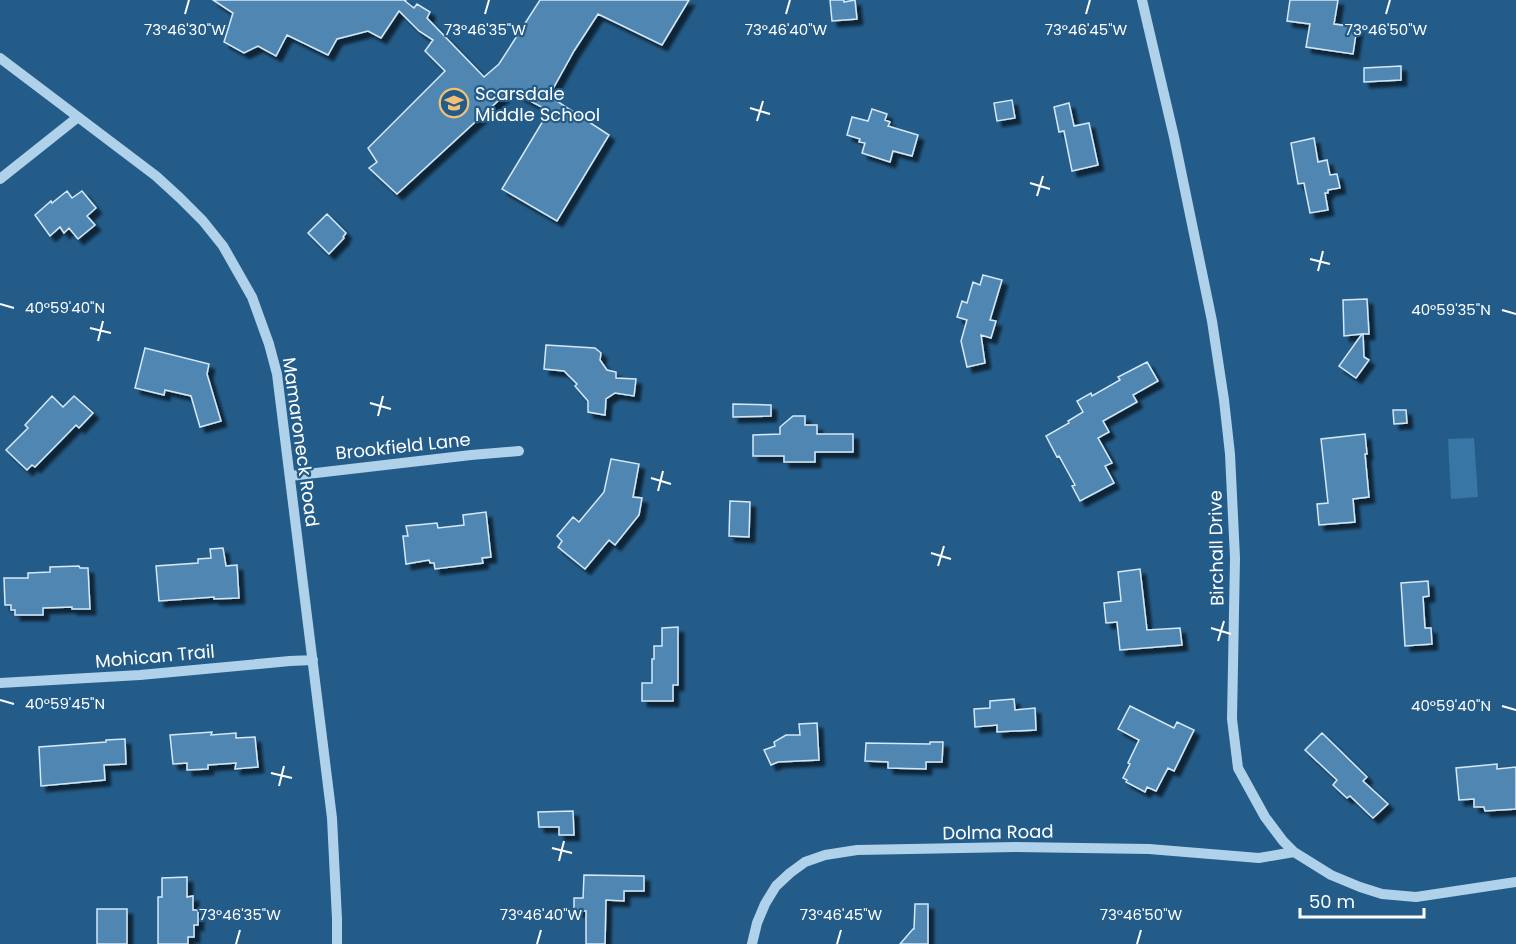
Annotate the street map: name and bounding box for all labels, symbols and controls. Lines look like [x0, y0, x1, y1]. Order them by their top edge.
text: 73°46'30"W [144, 19, 226, 40]
text: 73°46'35"W [444, 19, 526, 40]
text: 73°46'40"W [745, 19, 828, 40]
text: 73°46'45"W [1045, 19, 1128, 40]
text: 73°46'50"W [1345, 19, 1428, 40]
place label: Scarsdale Middle School [475, 81, 600, 127]
school or university icon: Scarsdale Middle School [438, 87, 470, 119]
text: 40°59'40"N [25, 297, 105, 318]
text: 40°59'35"N [1411, 299, 1491, 320]
street label: Mamaroneck Road [277, 356, 325, 528]
street label: Brookfield Lane [334, 426, 472, 466]
street label: Birchall Drive [1202, 490, 1230, 606]
street label: Mohican Trail [94, 638, 216, 674]
text: 40°59'45"N [25, 693, 105, 714]
text: 40°59'40"N [1411, 695, 1491, 716]
street label: Dolma Road [942, 819, 1054, 845]
scale bar [1300, 881, 1424, 919]
text: 50 m [1309, 889, 1355, 914]
text: 73°46'35"W [199, 904, 281, 925]
text: 73°46'40"W [500, 904, 583, 925]
text: 73°46'45"W [800, 904, 883, 925]
text: 73°46'50"W [1100, 904, 1183, 925]

